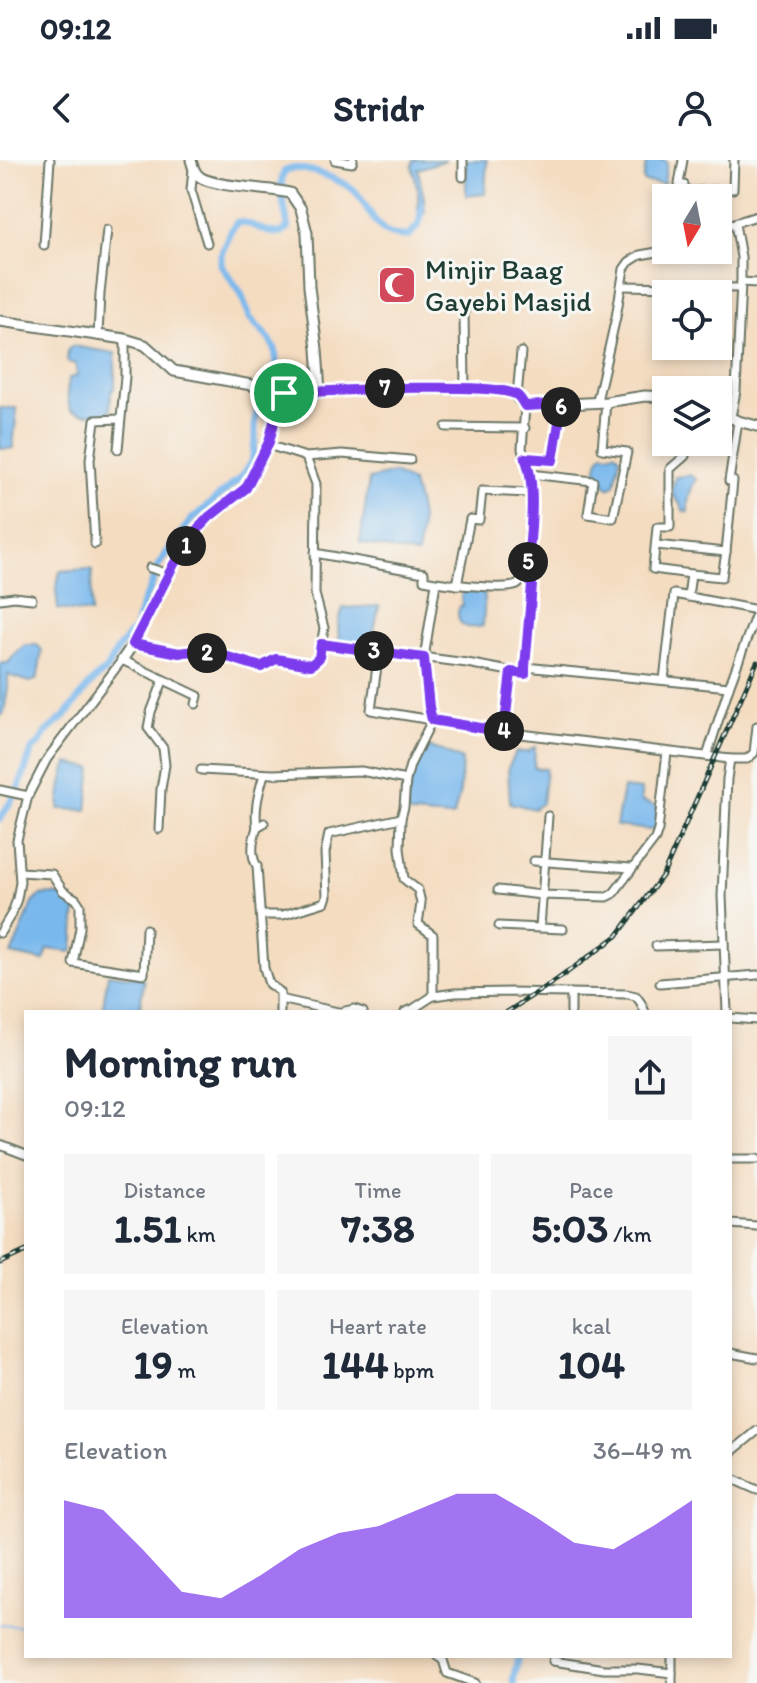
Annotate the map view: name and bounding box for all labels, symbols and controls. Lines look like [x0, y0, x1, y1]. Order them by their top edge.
text: 09:12 [40, 10, 111, 47]
icon: back [40, 86, 84, 130]
icon: person [673, 86, 717, 130]
text: Stridr [333, 87, 424, 130]
north arrow [652, 184, 732, 264]
map controls [652, 184, 732, 456]
place label: Minjir Baag Gayebi Masjid [425, 252, 591, 318]
mosque icon: Minjir Baag Gayebi Masjid [376, 264, 418, 306]
button: locate [652, 280, 732, 360]
pin [250, 359, 318, 427]
pin: 7 [365, 368, 405, 408]
icon: arrive [262, 371, 306, 415]
text: 7 [380, 374, 390, 401]
button: layers [652, 376, 732, 456]
pin: 6 [541, 387, 581, 427]
text: 6 [555, 393, 567, 420]
pin: 1 [166, 526, 206, 566]
text: 1 [181, 532, 191, 559]
pin: 5 [508, 542, 548, 582]
text: 5 [522, 548, 534, 575]
pin: 3 [354, 631, 394, 671]
pin: 2 [187, 633, 227, 673]
text: 3 [368, 637, 380, 664]
text: 2 [201, 639, 213, 666]
pin: 4 [484, 711, 524, 751]
text: 4 [497, 717, 511, 744]
text: Morning run [64, 1035, 297, 1088]
button: share [608, 1036, 692, 1120]
text: 09:12 [64, 1092, 126, 1124]
text: Distance [123, 1177, 206, 1204]
text: Time [355, 1177, 401, 1204]
text: Pace [569, 1177, 613, 1204]
text: 1.51 [114, 1204, 182, 1252]
text: 7:38 [341, 1204, 415, 1252]
text: 5:03 [531, 1204, 608, 1252]
text: km [182, 1221, 216, 1248]
text: /km [608, 1221, 652, 1248]
text: Elevation [121, 1313, 208, 1340]
text: Heart rate [329, 1313, 427, 1340]
text: kcal [572, 1313, 611, 1340]
text: 19 [133, 1340, 173, 1388]
text: 144 [322, 1340, 388, 1388]
text: 104 [558, 1340, 625, 1388]
text: m [173, 1357, 196, 1384]
text: bpm [388, 1357, 434, 1384]
text: Elevation [64, 1434, 167, 1466]
text: 36–49 m [593, 1434, 692, 1466]

